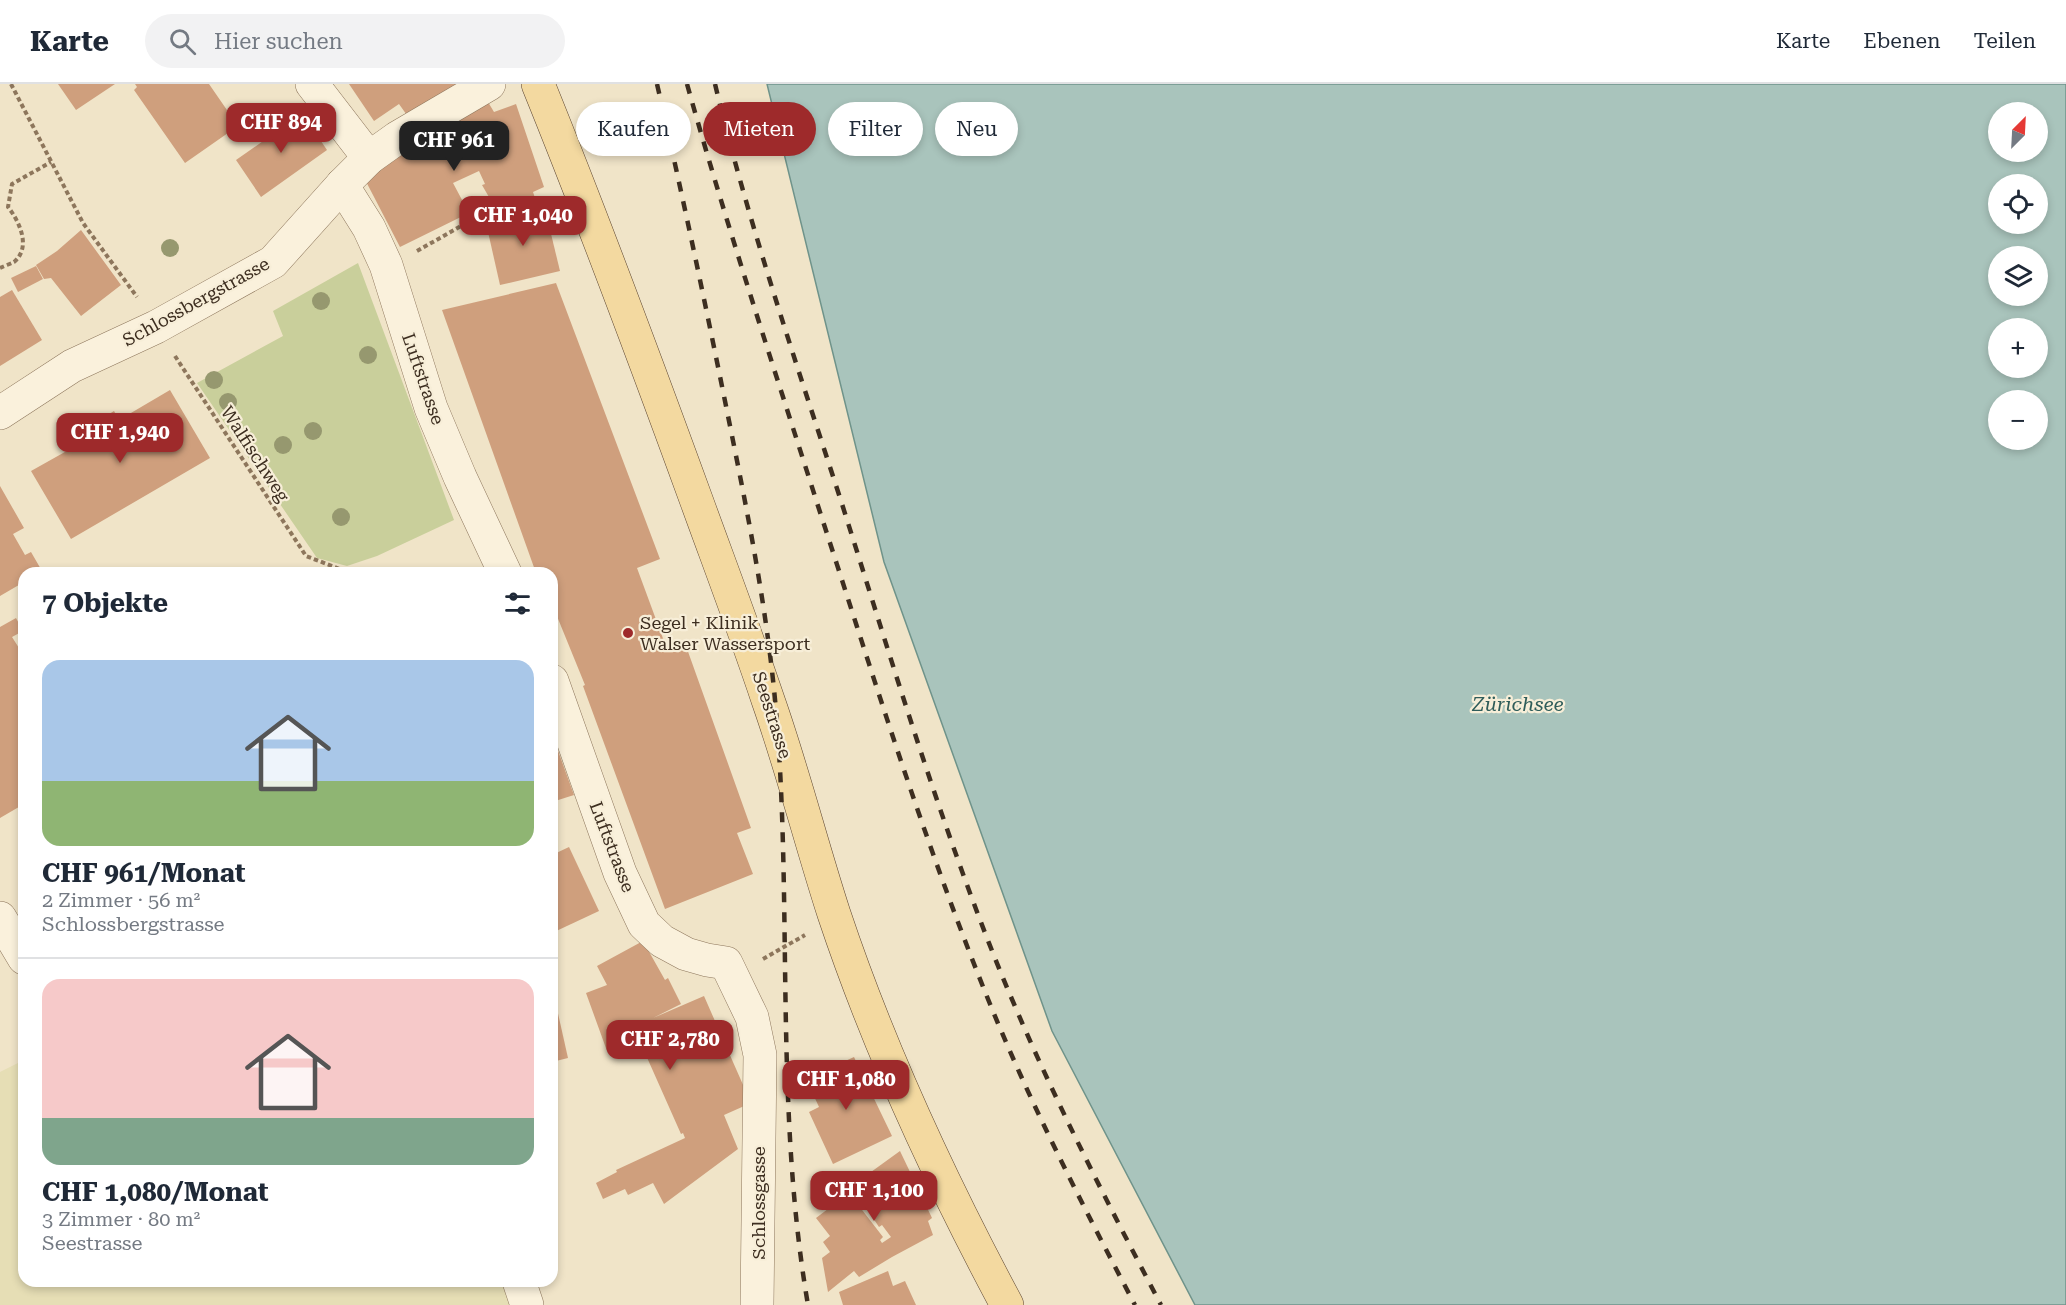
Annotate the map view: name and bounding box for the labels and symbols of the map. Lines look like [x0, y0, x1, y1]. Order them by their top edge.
north arrow [1988, 102, 2048, 162]
pin: CHF 894 [226, 103, 336, 154]
pin: CHF 961 [399, 121, 509, 172]
pin: CHF 1,040 [454, 196, 592, 247]
street label: Schlossbergstrasse [119, 252, 273, 351]
street label: Luftstrasse [398, 330, 449, 428]
street label: Walfischweg [217, 402, 294, 506]
pin: CHF 1,940 [51, 413, 189, 464]
place label: Segel + Klinik Walser Wassersport [640, 612, 811, 654]
marker: Segel + Klinik Walser Wassersport [621, 626, 635, 640]
street label: Seestrasse [749, 669, 796, 761]
water label: Zürichsee [1471, 692, 1564, 716]
street label: Luftstrasse [586, 798, 639, 895]
pin: CHF 2,780 [601, 1020, 739, 1071]
pin: CHF 1,080 [777, 1060, 915, 1111]
street label: Schlossgasse [748, 1146, 769, 1260]
pin: CHF 1,100 [805, 1171, 943, 1222]

